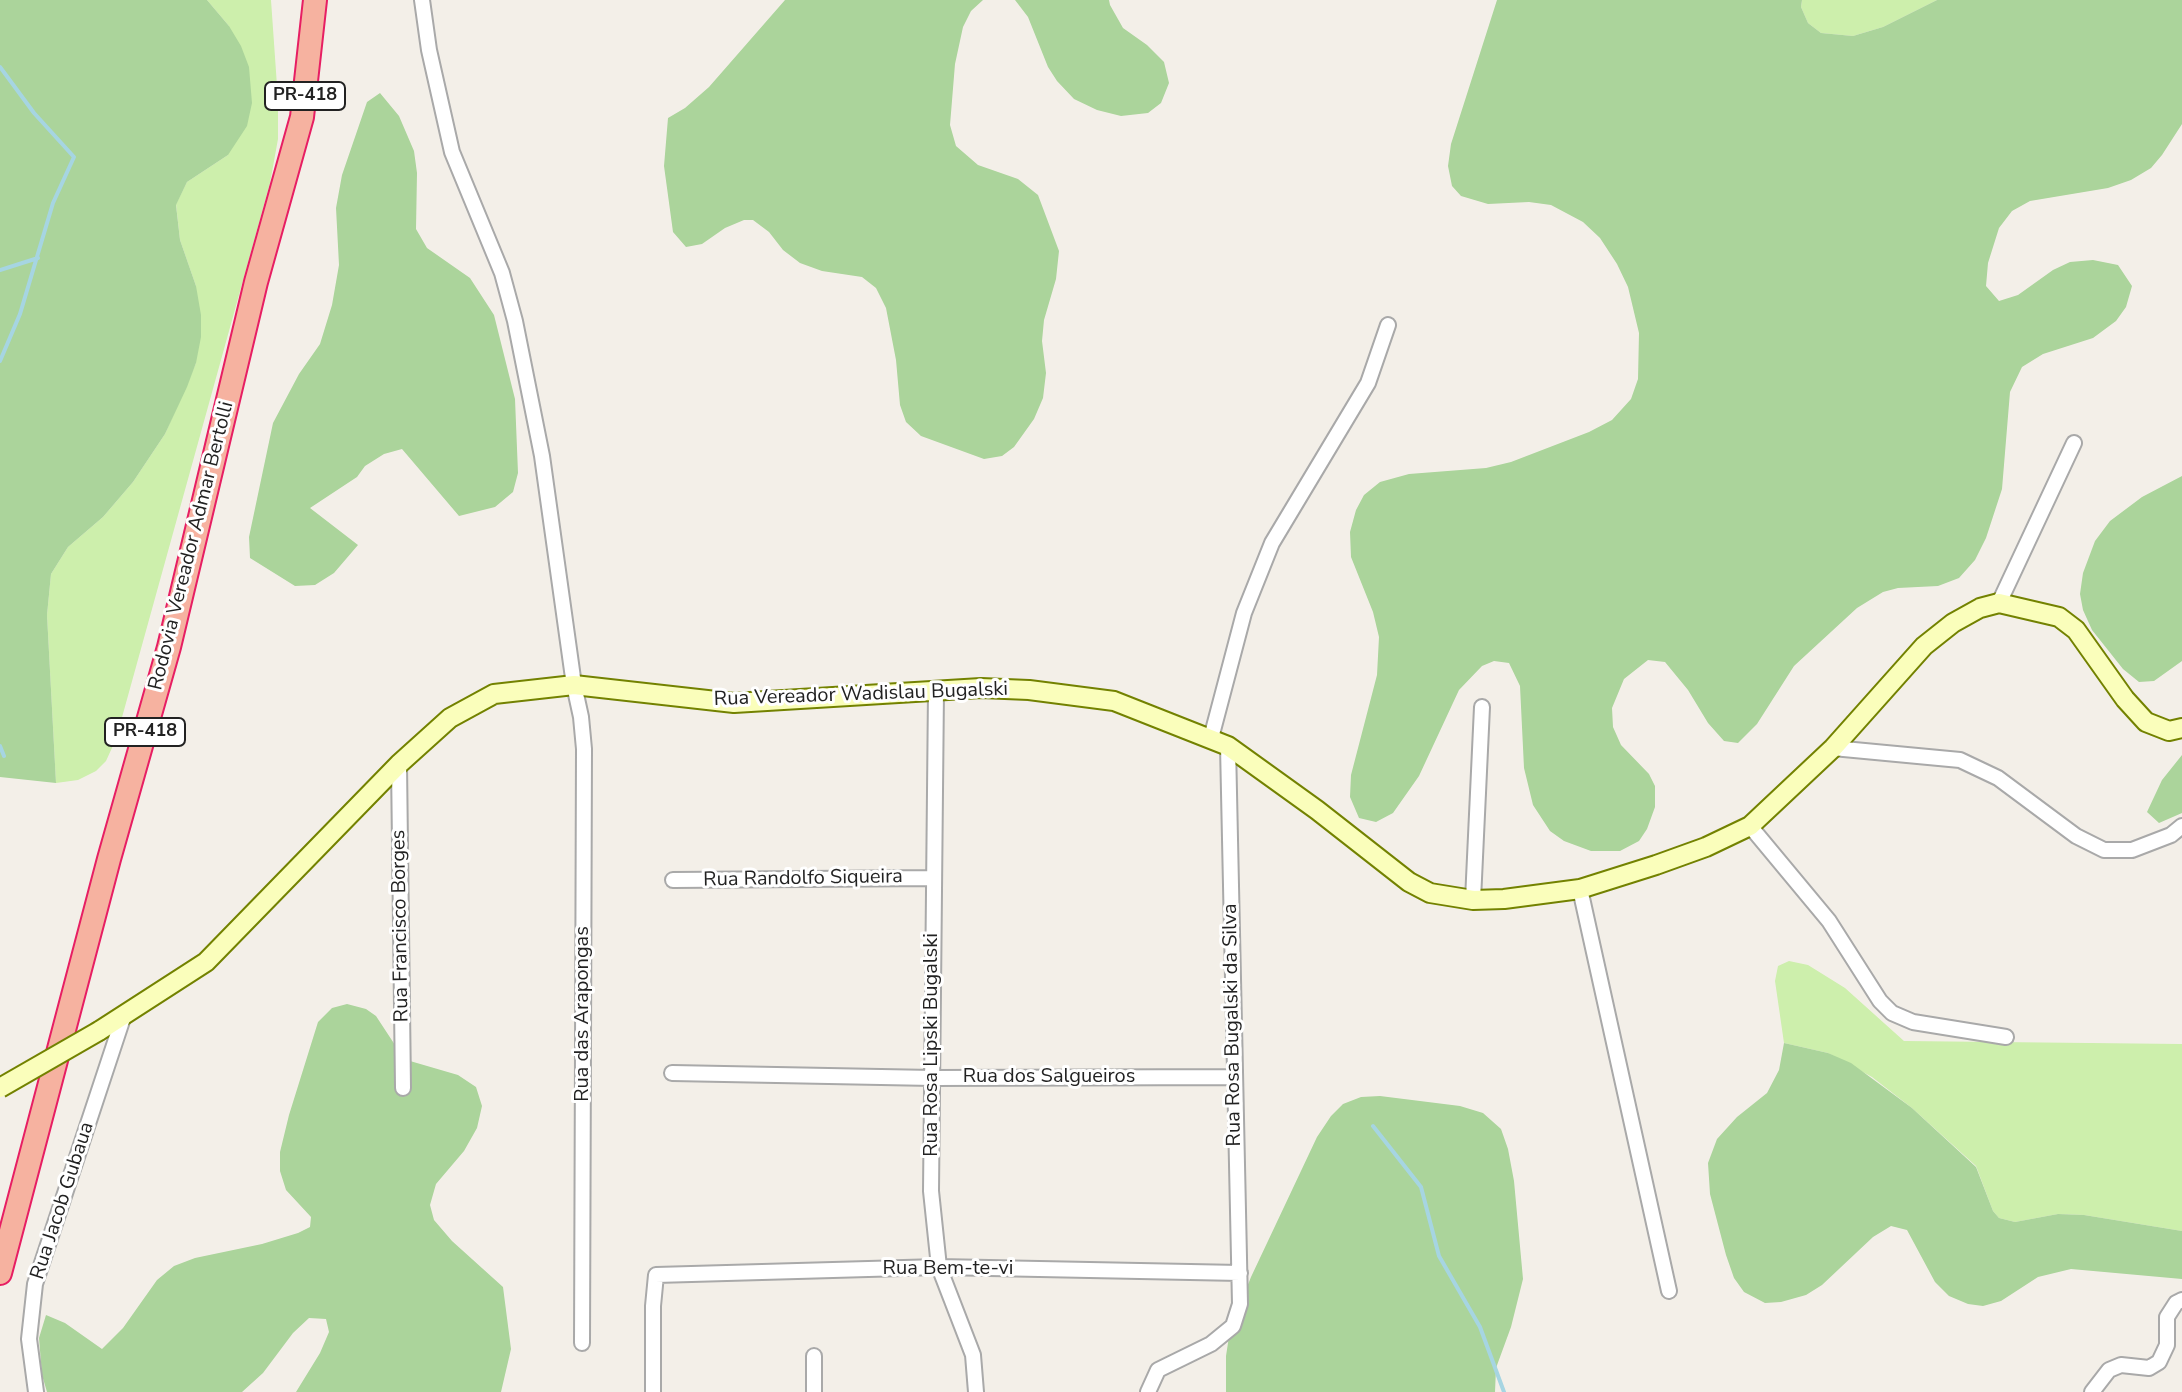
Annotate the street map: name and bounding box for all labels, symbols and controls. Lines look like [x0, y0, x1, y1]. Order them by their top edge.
road number: PR-418 [265, 82, 345, 110]
street label: Rodovia Vereador Admar Bertolli [144, 399, 240, 693]
street label: Rua Vereador Wadislau Bugalski [713, 678, 1009, 712]
road number: PR-418 [105, 718, 185, 746]
street label: Rua Francisco Borges [387, 829, 415, 1023]
street label: Rua Randolfo Siqueira [703, 865, 903, 893]
street label: Rua Rosa Bugalski da Silva [1219, 903, 1247, 1147]
street label: Rua das Arapongas [571, 926, 595, 1102]
street label: Rua Rosa Lipski Bugalski [920, 933, 944, 1157]
street label: Rua dos Salgueiros [963, 1065, 1135, 1089]
street label: Rua Jacob Gubaua [26, 1119, 100, 1283]
street label: Rua Bem-te-vi [883, 1257, 1013, 1281]

